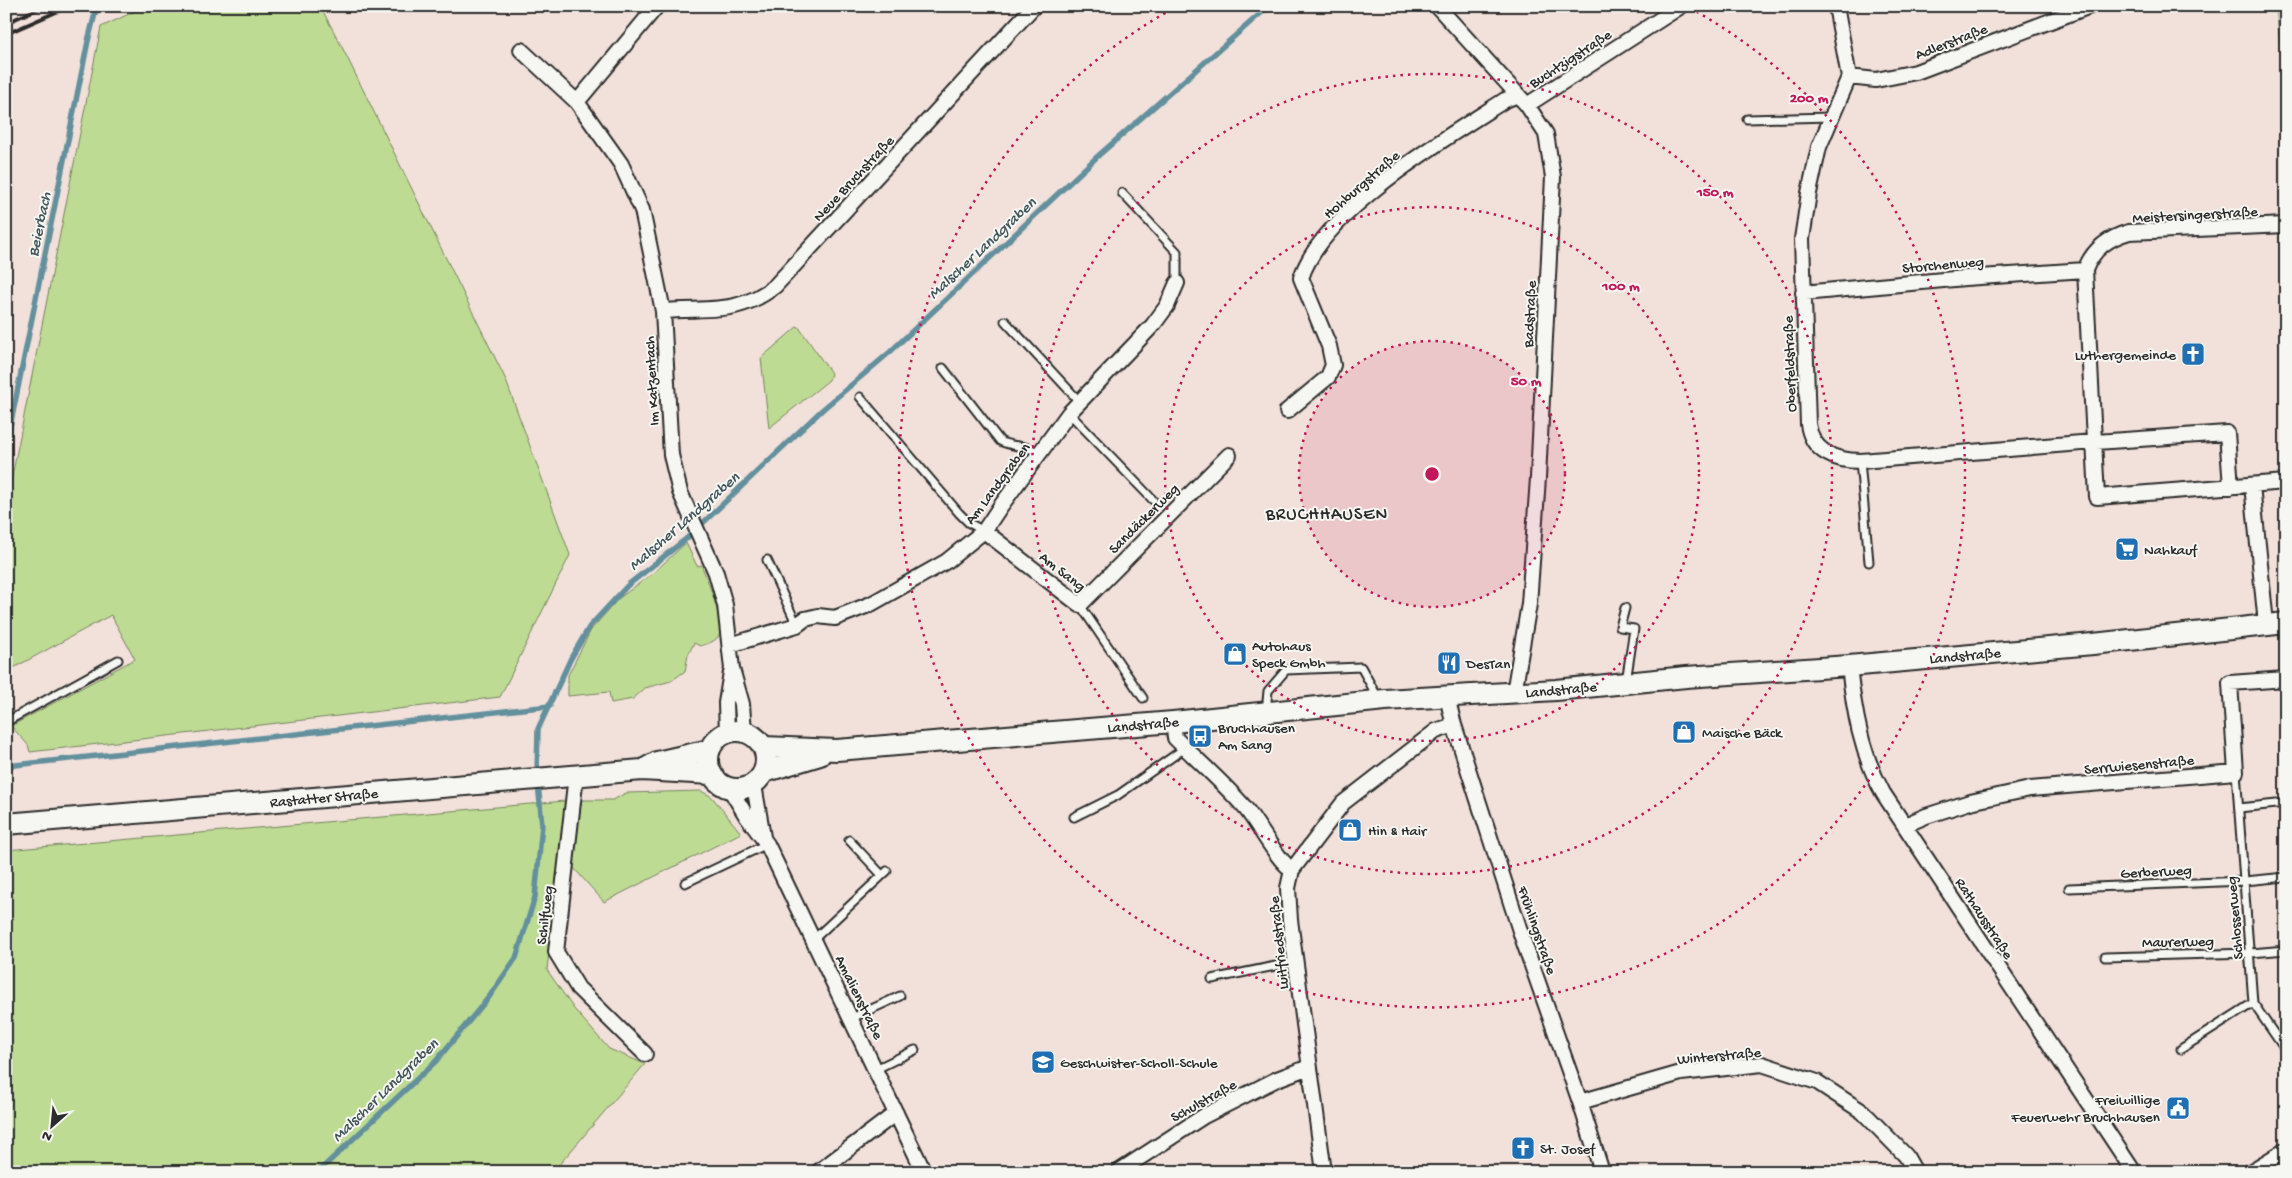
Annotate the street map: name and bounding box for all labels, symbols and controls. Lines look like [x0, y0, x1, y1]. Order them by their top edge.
street label: Adlerstraße [1913, 21, 1991, 65]
street label: Buchtzigstraße [1526, 26, 1616, 94]
text: 200 m [1790, 90, 1829, 108]
street label: Neue Bruchstraße [810, 132, 899, 226]
street label: Hohburgstraße [1320, 147, 1404, 224]
text: 150 m [1696, 184, 1734, 202]
water label: Beierbach [25, 190, 58, 259]
water label: Malscher Landgraben [925, 194, 1042, 305]
street label: Meistersingerstraße [2132, 204, 2259, 228]
street label: Storchenweg [1901, 253, 1985, 279]
text: 100 m [1601, 278, 1640, 296]
street label: Badstraße [1520, 280, 1542, 349]
street label: Oberfeldstraße [1780, 315, 1802, 413]
street label: Im Katzentach [642, 336, 664, 426]
church icon: Luthergemeinde [2180, 341, 2206, 367]
place label: Luthergemeinde [2075, 347, 2176, 365]
text: 50 m [1511, 373, 1542, 391]
street label: Am Landgraben [962, 440, 1035, 529]
centre of rings [1423, 465, 1441, 483]
water label: Malscher Landgraben [626, 469, 745, 576]
street label: Sandäckerweg [1105, 480, 1183, 558]
district label: BRUCHHAUSEN [1265, 505, 1388, 526]
supermarket icon: Nahkauf [2114, 536, 2140, 562]
place label: Nahkauf [2144, 542, 2198, 560]
street label: Am Sang [1035, 549, 1089, 596]
place label: Autohaus Speck Gmbh [1252, 638, 1326, 673]
shop icon: Autohaus Speck Gmbh [1222, 641, 1248, 667]
street label: Landstraße [1929, 645, 2002, 669]
restaurant icon: DesTan [1436, 650, 1462, 676]
place label: DesTan [1465, 656, 1510, 674]
street label: Landstraße [1525, 679, 1598, 703]
street label: Landstraße [1107, 714, 1180, 738]
shop icon: Maische Bäck [1671, 719, 1697, 745]
place label: Bruchhausen Am Sang [1217, 720, 1295, 755]
bus stop icon: Bruchhausen Am Sang [1187, 723, 1213, 749]
place label: Maische Bäck [1702, 725, 1783, 743]
street label: Serrwiesenstraße [2083, 752, 2195, 780]
street label: Rastatter Straße [269, 785, 379, 813]
shop icon: Hin & Hair [1337, 817, 1363, 843]
place label: Hin & Hair [1368, 823, 1428, 841]
street label: Gerberweg [2120, 862, 2192, 884]
street label: Rathausstraße [1950, 875, 2016, 963]
street label: Schlosserweg [2223, 876, 2249, 960]
street label: Frühlingstraße [1512, 883, 1560, 978]
street label: Schilfweg [533, 885, 559, 946]
street label: Luitfriedstraße [1266, 895, 1294, 990]
street label: Maurerweg [2142, 933, 2214, 953]
street label: Amalienstraße [830, 953, 886, 1043]
water label: Malscher Landgraben [329, 1035, 444, 1147]
street label: Winterstraße [1676, 1044, 1762, 1070]
school or university icon: Geschwister-Scholl-Schule [1030, 1049, 1056, 1075]
place label: Geschwister-Scholl-Schule [1060, 1055, 1218, 1073]
street label: Schulstraße [1168, 1076, 1240, 1127]
place label: Freiwillige Feuerwehr Bruchhausen [2010, 1092, 2160, 1127]
public building icon: Freiwillige Feuerwehr Bruchhausen [2165, 1095, 2191, 1121]
north arrow [28, 1100, 78, 1150]
text: N [39, 1126, 55, 1145]
church icon: St. Josef [1510, 1135, 1536, 1161]
place label: St. Josef [1540, 1141, 1596, 1159]

